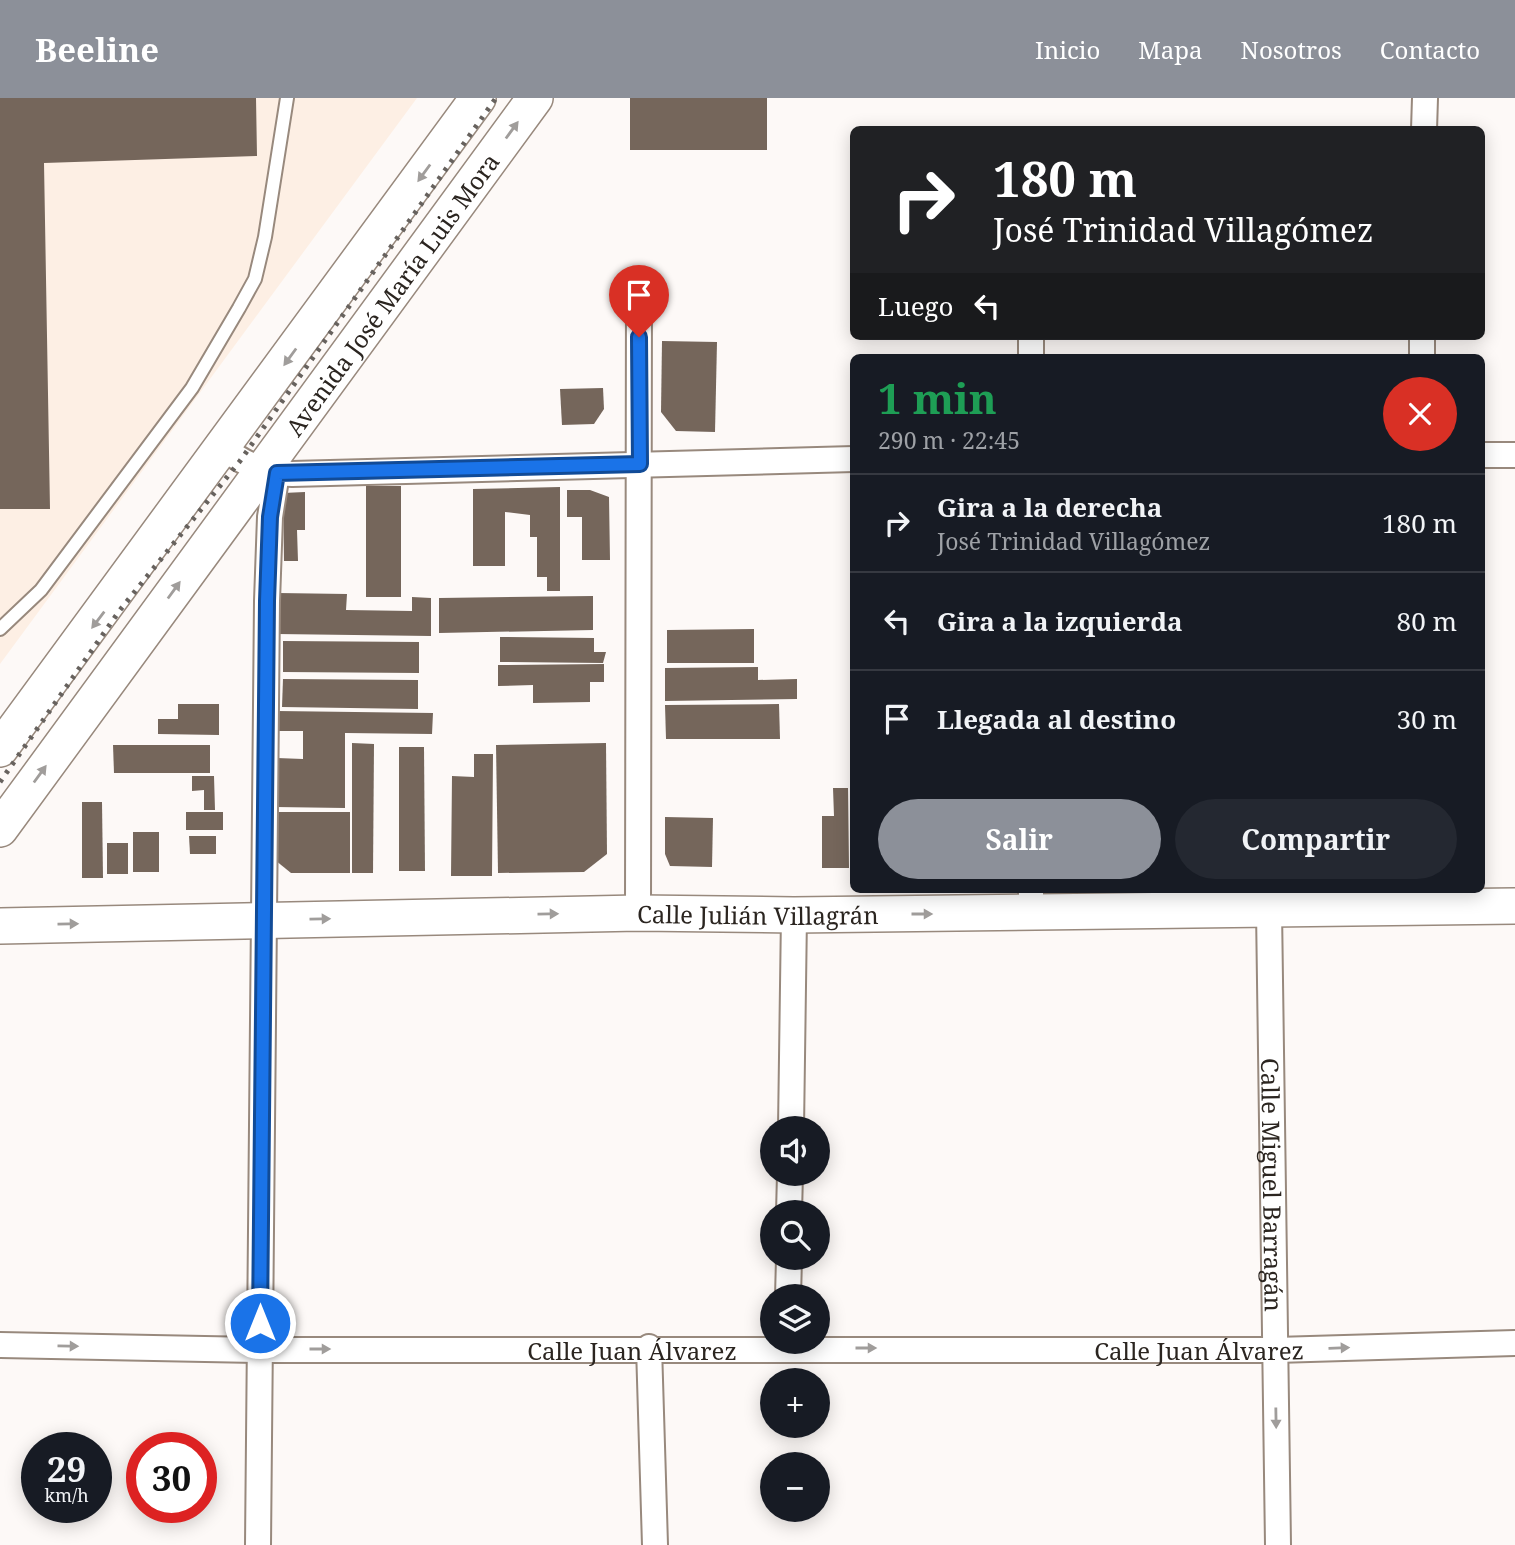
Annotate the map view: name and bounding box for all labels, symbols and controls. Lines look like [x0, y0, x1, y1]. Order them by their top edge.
text: Beeline [35, 27, 159, 72]
text: Inicio [1035, 33, 1100, 66]
text: Mapa [1138, 33, 1203, 66]
text: Nosotros [1241, 33, 1342, 66]
text: Contacto [1380, 33, 1480, 66]
one-way arrow [504, 121, 518, 139]
text: 180 m [993, 145, 1137, 211]
street label: Avenida José María Luis Mora [277, 146, 506, 442]
icon: right [878, 154, 969, 245]
one-way arrow [417, 164, 431, 182]
text: José Trinidad Villagómez [993, 208, 1373, 251]
pin [609, 265, 669, 337]
icon: arrive [620, 276, 658, 314]
icon: left [968, 287, 1006, 325]
text: Luego [878, 288, 954, 324]
one-way arrow [283, 348, 297, 366]
text: 1 min [878, 369, 997, 426]
button: close [1383, 377, 1457, 451]
text: 290 m · 22:45 [878, 424, 1020, 456]
text: Gira a la derecha [937, 489, 1162, 525]
icon: right [878, 504, 916, 542]
text: 180 m [1382, 505, 1457, 541]
text: José Trinidad Villagómez [937, 525, 1210, 557]
one-way arrow [167, 581, 181, 599]
icon: left [878, 602, 916, 640]
text: Gira a la izquierda [937, 603, 1183, 639]
text: 80 m [1397, 603, 1457, 639]
one-way arrow [91, 611, 105, 629]
icon: arrive [878, 700, 916, 738]
text: Llegada al destino [937, 701, 1176, 737]
text: 30 m [1397, 701, 1457, 737]
one-way arrow [33, 765, 47, 783]
button: Salir [878, 799, 1161, 879]
button: Compartir [1175, 799, 1457, 879]
street label: Calle Julián Villagrán [637, 896, 879, 932]
one-way arrow [537, 909, 559, 920]
one-way arrow [911, 909, 933, 920]
one-way arrow [309, 913, 331, 925]
one-way arrow [57, 919, 79, 930]
street label: Calle Miguel Barragán [1255, 1058, 1291, 1312]
map controls [760, 1116, 830, 1522]
button: sound [760, 1116, 830, 1186]
button: search [760, 1200, 830, 1270]
button: layers [760, 1284, 830, 1354]
position arrow [223, 1286, 297, 1360]
street label: Calle Juan Álvarez [1094, 1333, 1304, 1367]
street label: Calle Juan Álvarez [527, 1334, 737, 1367]
one-way arrow [57, 1340, 79, 1352]
one-way arrow [855, 1342, 877, 1354]
one-way arrow [1328, 1342, 1350, 1354]
one-way arrow [309, 1343, 331, 1355]
button: + [760, 1368, 830, 1438]
one-way arrow [1271, 1407, 1282, 1429]
speed limit sign: 30 [126, 1432, 217, 1523]
text: 29 [47, 1445, 86, 1492]
button: − [760, 1452, 830, 1522]
text: km/h [44, 1483, 89, 1507]

